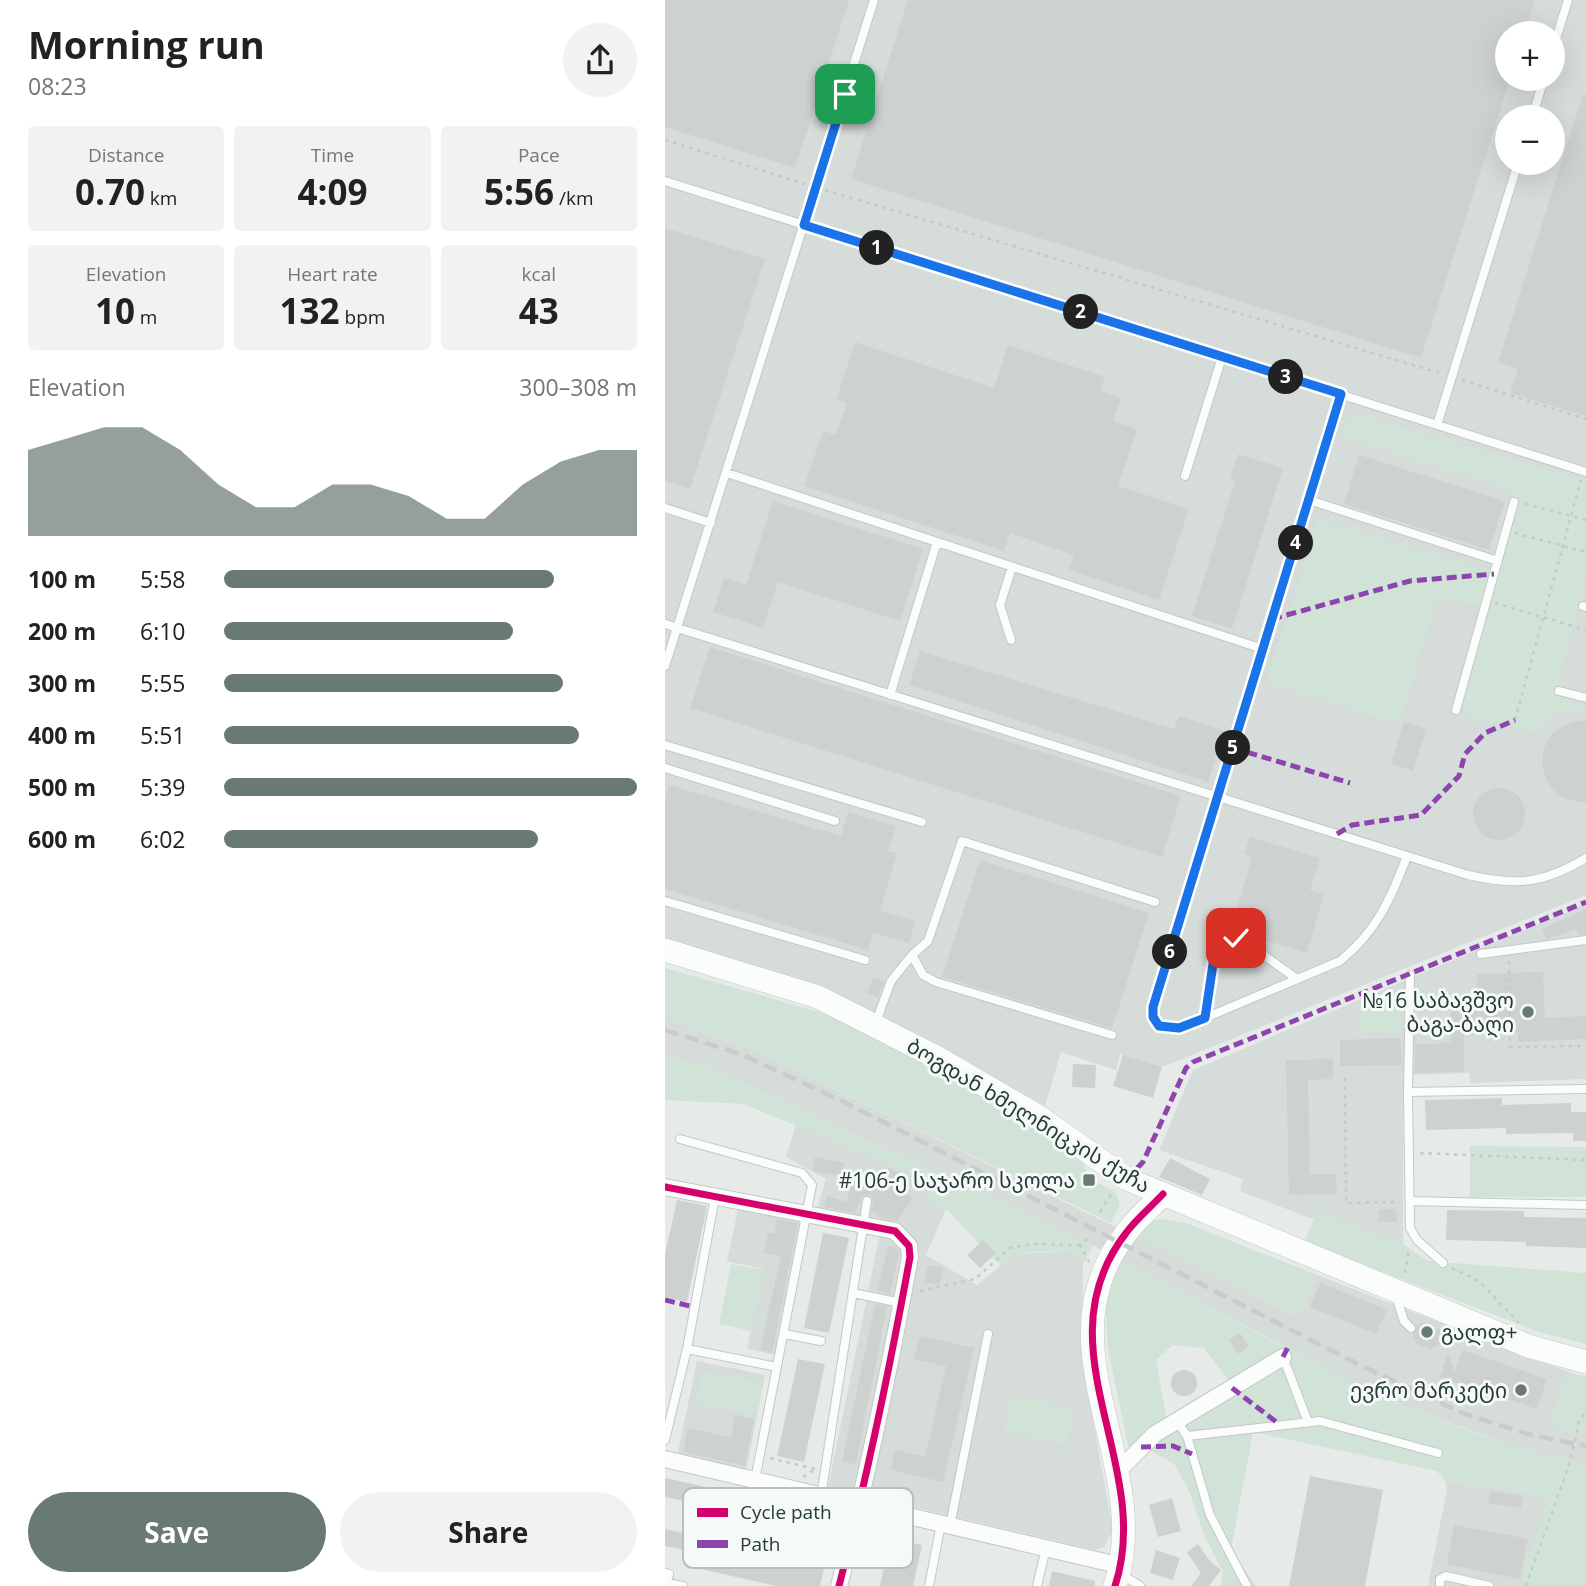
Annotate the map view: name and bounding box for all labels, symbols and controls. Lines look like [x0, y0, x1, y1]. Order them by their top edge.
text: Morning run [28, 18, 265, 70]
map controls [1495, 21, 1565, 175]
button: + [1495, 21, 1565, 91]
button: share [563, 23, 637, 97]
pin [815, 64, 875, 124]
text: 08:23 [28, 70, 87, 102]
icon: arrive [826, 75, 864, 113]
button: − [1495, 105, 1565, 175]
text: Distance [88, 142, 164, 168]
text: Time [311, 142, 354, 168]
text: Pace [518, 142, 560, 168]
text: 0.70 [75, 168, 145, 215]
text: 4:09 [297, 168, 368, 215]
text: 5:56 [484, 168, 554, 215]
text: km [145, 185, 177, 211]
text: /km [554, 185, 594, 211]
pin: 1 [859, 230, 895, 266]
text: 1 [871, 234, 882, 260]
text: Elevation [86, 261, 167, 287]
text: Heart rate [287, 261, 378, 287]
text: kcal [522, 261, 556, 287]
text: 10 [95, 287, 135, 334]
text: 132 [280, 287, 340, 334]
text: 43 [519, 287, 559, 334]
pin: 2 [1063, 294, 1099, 330]
text: 2 [1075, 298, 1086, 324]
text: m [135, 304, 157, 330]
text: bpm [340, 304, 385, 330]
pin: 3 [1269, 360, 1303, 394]
text: 3 [1280, 363, 1291, 389]
text: Elevation [28, 371, 126, 403]
text: 300–308 m [519, 371, 637, 403]
pin: 4 [1279, 526, 1313, 560]
text: 4 [1290, 529, 1301, 555]
text: 100 m [28, 563, 96, 595]
text: 5:58 [140, 563, 186, 595]
text: 200 m [28, 615, 96, 647]
text: 6:10 [140, 615, 186, 647]
text: 300 m [28, 667, 96, 699]
text: 5:55 [140, 667, 186, 699]
text: 400 m [28, 719, 96, 751]
text: 5:51 [140, 719, 186, 751]
pin: 5 [1215, 730, 1251, 766]
text: 5 [1227, 734, 1238, 760]
text: 500 m [28, 771, 96, 803]
text: 5:39 [140, 771, 186, 803]
text: 600 m [28, 823, 96, 855]
text: 6:02 [140, 823, 186, 855]
pin [1206, 908, 1266, 968]
icon: check [1217, 919, 1255, 957]
pin: 6 [1153, 934, 1187, 970]
text: 6 [1164, 938, 1175, 964]
place label: №16 საბავშვო ბაგა-ბაღი [1362, 986, 1514, 1038]
marker: №16 საბავშვო ბაგა-ბაღი [1520, 1004, 1536, 1020]
street label: ბოგდან ხმელნიცკის ქუჩა [902, 1031, 1156, 1199]
place label: #106-ე საჯარო სკოლა [839, 1166, 1075, 1194]
marker: #106-ე საჯარო სკოლა [1081, 1172, 1097, 1188]
place label: გალფ+ [1441, 1318, 1518, 1346]
marker: გალფ+ [1419, 1324, 1435, 1340]
place label: ევრო მარკეტი [1350, 1376, 1507, 1404]
marker: ევრო მარკეტი [1513, 1382, 1529, 1398]
legend [683, 1488, 913, 1568]
button: Save [28, 1492, 326, 1572]
button: Share [340, 1492, 637, 1572]
text: Cycle path [740, 1499, 832, 1525]
text: Path [740, 1531, 780, 1557]

